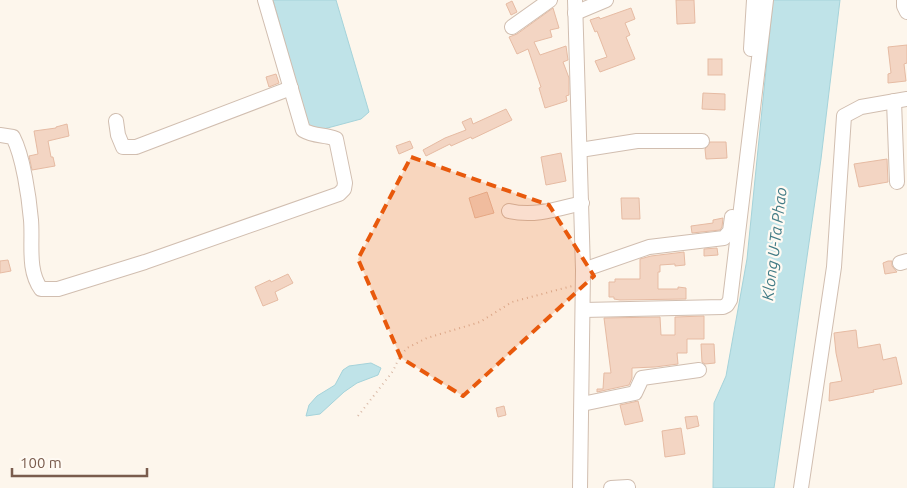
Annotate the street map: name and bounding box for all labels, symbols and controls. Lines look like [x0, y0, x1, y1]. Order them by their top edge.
water label: Klong U-Ta Phao [758, 186, 790, 302]
scale bar [12, 446, 148, 478]
text: 100 m [20, 454, 62, 471]

